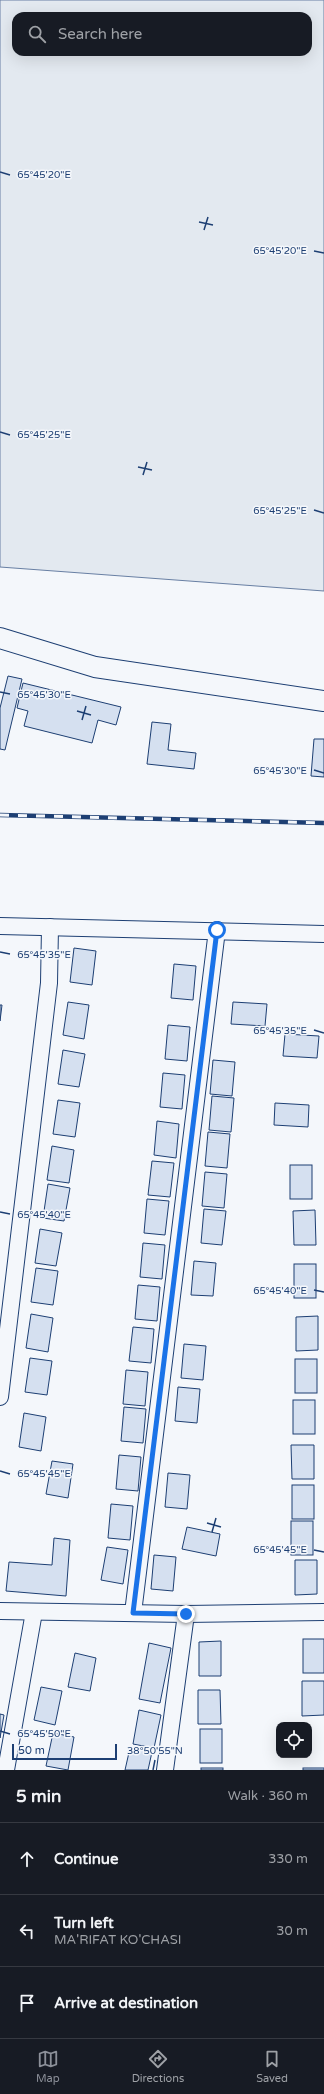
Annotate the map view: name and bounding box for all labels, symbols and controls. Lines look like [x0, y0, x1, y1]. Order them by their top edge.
search box [12, 12, 312, 56]
icon: search [26, 23, 48, 45]
text: Search here [58, 25, 142, 43]
text: 65°45'20"E [17, 169, 71, 181]
text: 65°45'20"E [253, 245, 307, 257]
text: 65°45'25"E [17, 429, 71, 441]
text: 65°45'25"E [253, 505, 307, 517]
text: 65°45'30"E [17, 689, 71, 701]
text: 65°45'30"E [253, 765, 307, 777]
route start [208, 921, 226, 939]
text: 65°45'35"E [17, 949, 71, 961]
text: 65°45'35"E [253, 1025, 307, 1037]
text: 65°45'40"E [17, 1209, 71, 1221]
text: 65°45'40"E [253, 1285, 307, 1297]
text: 65°45'45"E [17, 1468, 71, 1480]
text: 65°45'45"E [253, 1544, 307, 1556]
route end [177, 1605, 195, 1623]
map controls [276, 1722, 312, 1758]
button: locate [276, 1722, 312, 1758]
text: 65°45'50"E [17, 1728, 71, 1740]
scale bar [12, 1742, 117, 1761]
text: 50 m [18, 1744, 45, 1757]
text: 38°50'55"N [127, 1745, 183, 1757]
text: 5 min [16, 1786, 61, 1807]
text: Walk · 360 m [228, 1788, 308, 1804]
icon: ahead [16, 1848, 38, 1870]
text: Continue [54, 1850, 118, 1868]
text: 330 m [268, 1851, 308, 1867]
text: Turn left [54, 1914, 114, 1932]
icon: left [16, 1920, 38, 1942]
text: 30 m [276, 1923, 308, 1939]
text: MA'RIFAT KO'CHASI [54, 1932, 182, 1948]
icon: arrive [16, 1992, 38, 2014]
text: Arrive at destination [54, 1994, 198, 2012]
tab: Map [36, 2048, 60, 2085]
tab: Directions [132, 2048, 184, 2085]
tab: Saved [256, 2048, 288, 2085]

